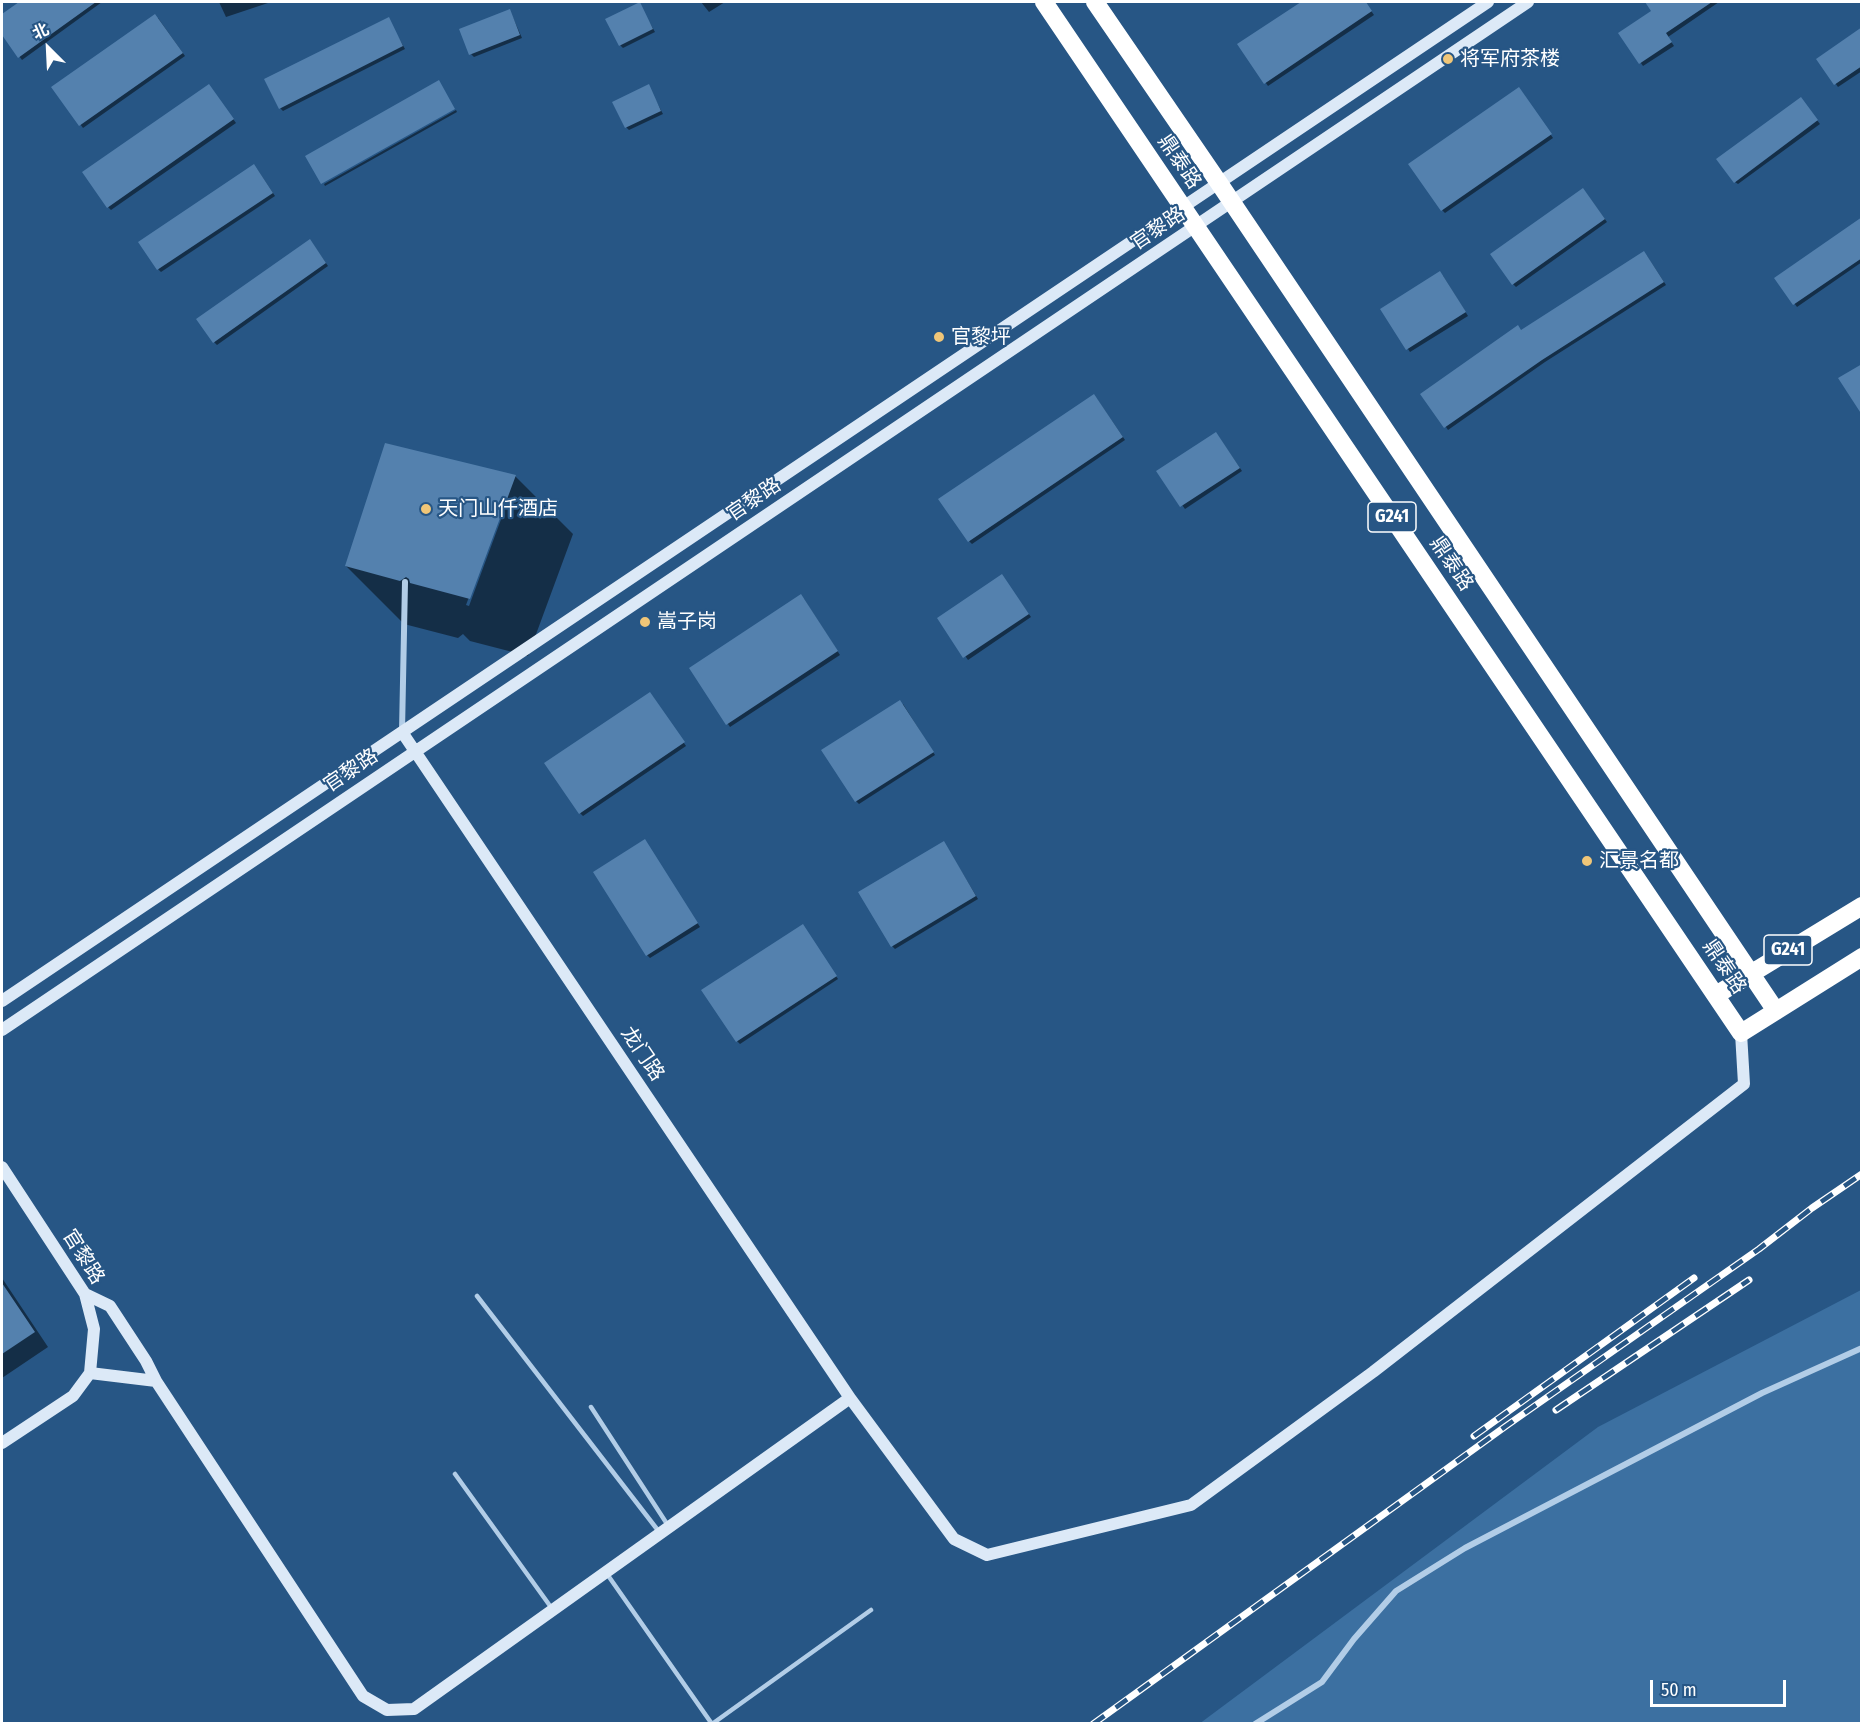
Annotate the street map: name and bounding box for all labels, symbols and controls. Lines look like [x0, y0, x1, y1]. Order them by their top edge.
north arrow [18, 18, 78, 78]
text: 北 [29, 19, 52, 43]
place label: 将军府茶楼 [1460, 47, 1560, 71]
marker: 将军府茶楼 [1441, 52, 1455, 66]
street label: 鼎泰路 [1152, 130, 1206, 194]
street label: 官黎路 [1126, 202, 1190, 256]
place label: 官黎坪 [951, 325, 1011, 349]
marker: 官黎坪 [932, 330, 946, 344]
street label: 官黎路 [722, 473, 786, 527]
place label: 天门山仟酒店 [438, 497, 558, 521]
marker: 天门山仟酒店 [419, 502, 433, 516]
road number: G241 [1368, 502, 1416, 532]
street label: 鼎泰路 [1424, 532, 1478, 596]
place label: 嵩子岗 [657, 610, 717, 634]
marker: 嵩子岗 [638, 615, 652, 629]
street label: 官黎路 [319, 744, 383, 798]
place label: 汇景名都 [1599, 849, 1679, 873]
marker: 汇景名都 [1580, 854, 1594, 868]
street label: 鼎泰路 [1697, 935, 1751, 999]
road number: G241 [1764, 935, 1812, 965]
street label: 龙门路 [615, 1022, 669, 1086]
street label: 官黎路 [57, 1225, 109, 1289]
scale bar [1653, 1668, 1790, 1706]
text: 50 m [1661, 1679, 1697, 1701]

